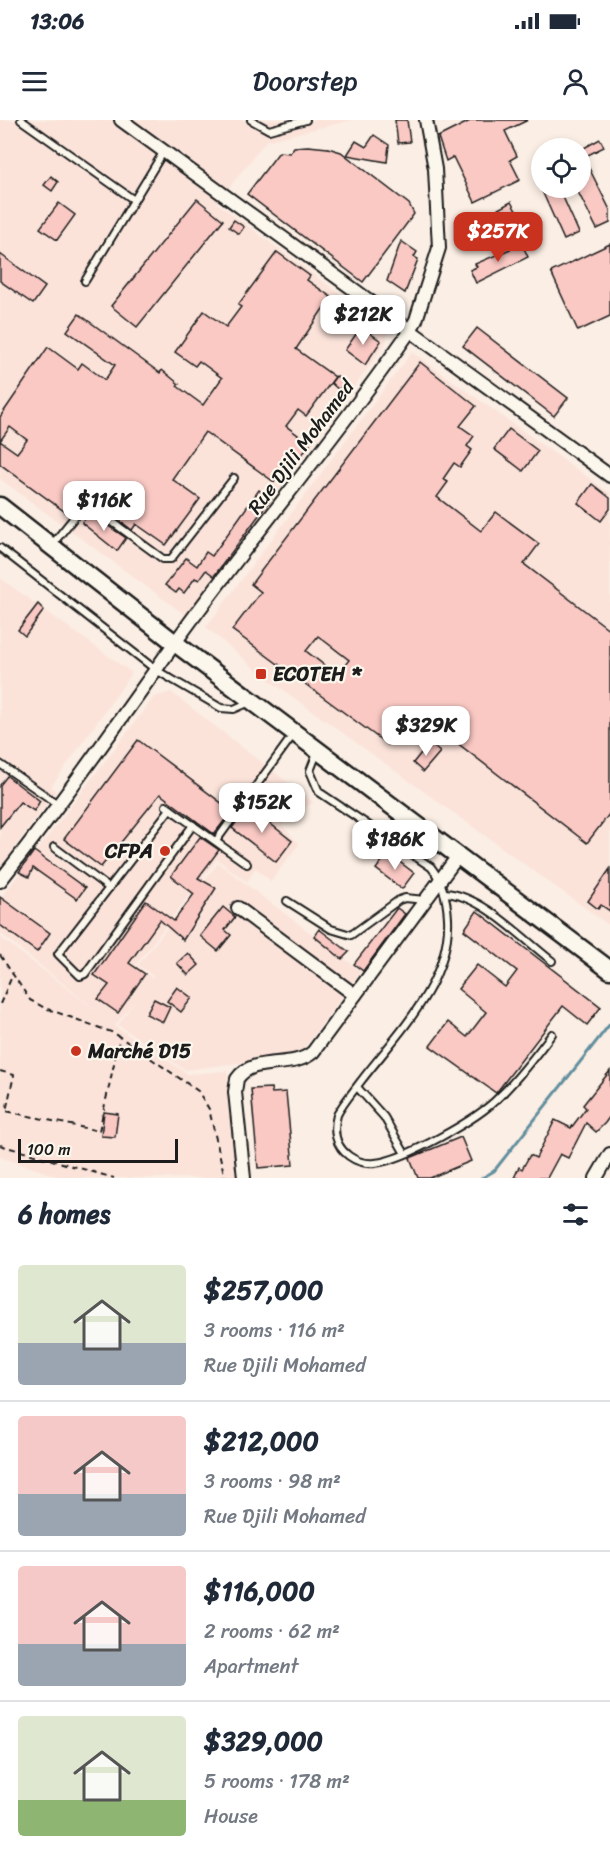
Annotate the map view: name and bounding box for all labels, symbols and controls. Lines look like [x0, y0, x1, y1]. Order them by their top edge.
text: 13:06 [30, 2, 85, 41]
text: Doorstep [252, 57, 358, 105]
icon: menu [18, 65, 51, 98]
icon: person [559, 65, 592, 98]
map controls [531, 138, 591, 198]
button: locate [531, 138, 591, 198]
pin: $257K [456, 212, 540, 263]
text: $257K [468, 214, 528, 249]
pin: $212K [321, 295, 405, 346]
text: $212K [334, 297, 392, 332]
street label: Rue Djili Mohamed [238, 371, 365, 522]
pin: $116K [62, 481, 146, 532]
text: $116K [77, 483, 131, 518]
place label: ECOTEH * [273, 657, 363, 692]
marker: ECOTEH * [254, 667, 268, 681]
pin: $329K [384, 706, 468, 757]
text: $329K [396, 708, 456, 743]
pin: $152K [220, 783, 304, 834]
text: $152K [233, 785, 291, 820]
pin: $186K [353, 820, 437, 871]
text: $186K [366, 822, 424, 857]
place label: CFPA [104, 834, 153, 869]
marker: CFPA [158, 844, 172, 858]
place label: Marché D15 [87, 1034, 191, 1069]
marker: Marché D15 [69, 1044, 83, 1058]
text: 100 m [27, 1135, 71, 1164]
scale bar [18, 1136, 178, 1164]
text: 6 homes [18, 1191, 110, 1237]
icon: filters [559, 1198, 592, 1231]
text: $257,000 [204, 1267, 324, 1313]
icon: home [66, 1289, 138, 1361]
text: 3 rooms · 116 m² [204, 1313, 345, 1348]
text: Rue Djili Mohamed [204, 1348, 366, 1383]
text: $212,000 [204, 1418, 319, 1464]
icon: home [66, 1440, 138, 1512]
text: 3 rooms · 98 m² [204, 1464, 341, 1499]
text: Rue Djili Mohamed [204, 1499, 366, 1534]
text: $116,000 [204, 1568, 315, 1614]
icon: home [66, 1590, 138, 1662]
text: 2 rooms · 62 m² [204, 1614, 340, 1649]
text: Apartment [204, 1649, 298, 1684]
text: $329,000 [204, 1718, 323, 1764]
icon: home [66, 1740, 138, 1812]
text: 5 rooms · 178 m² [204, 1764, 350, 1799]
text: House [204, 1799, 258, 1834]

